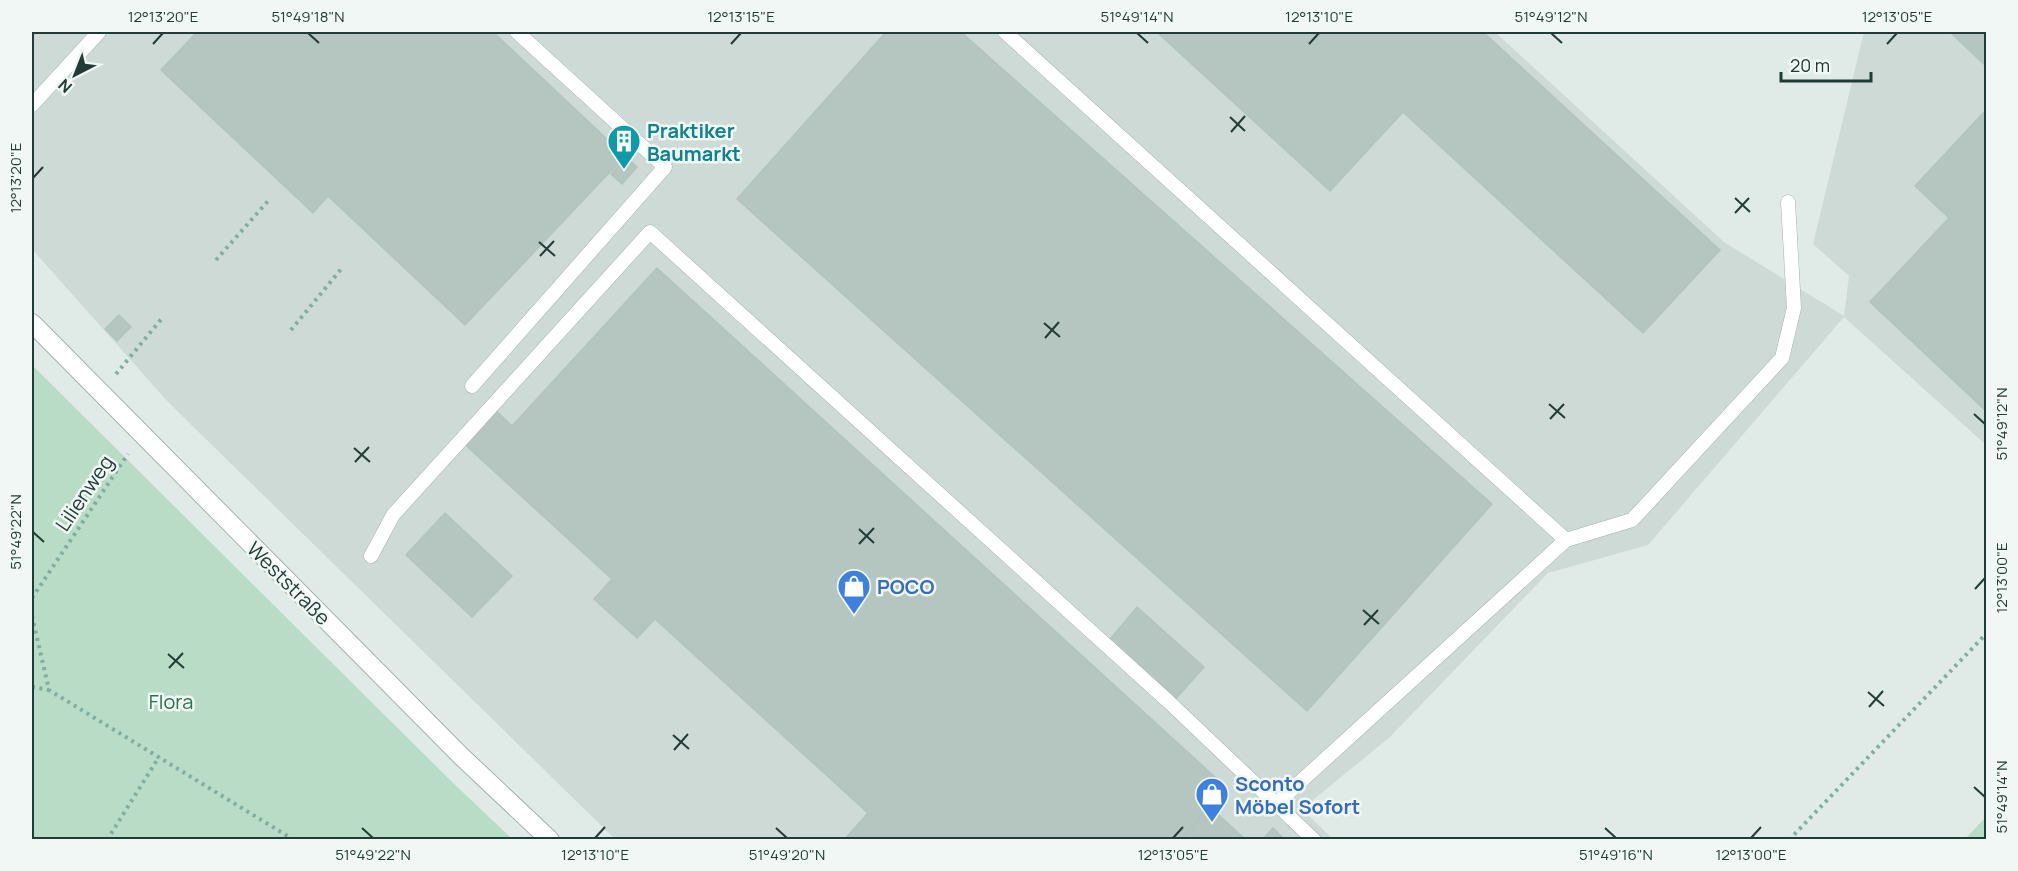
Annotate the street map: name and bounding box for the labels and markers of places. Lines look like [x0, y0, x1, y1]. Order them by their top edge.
place label: Praktiker Baumarkt [647, 117, 741, 167]
building icon: Praktiker Baumarkt [606, 123, 642, 170]
shop icon: POCO [836, 568, 872, 615]
place label: POCO [877, 573, 935, 600]
place label: Sconto Möbel Sofort [1235, 770, 1360, 820]
shop icon: Sconto Möbel Sofort [1194, 776, 1230, 823]

